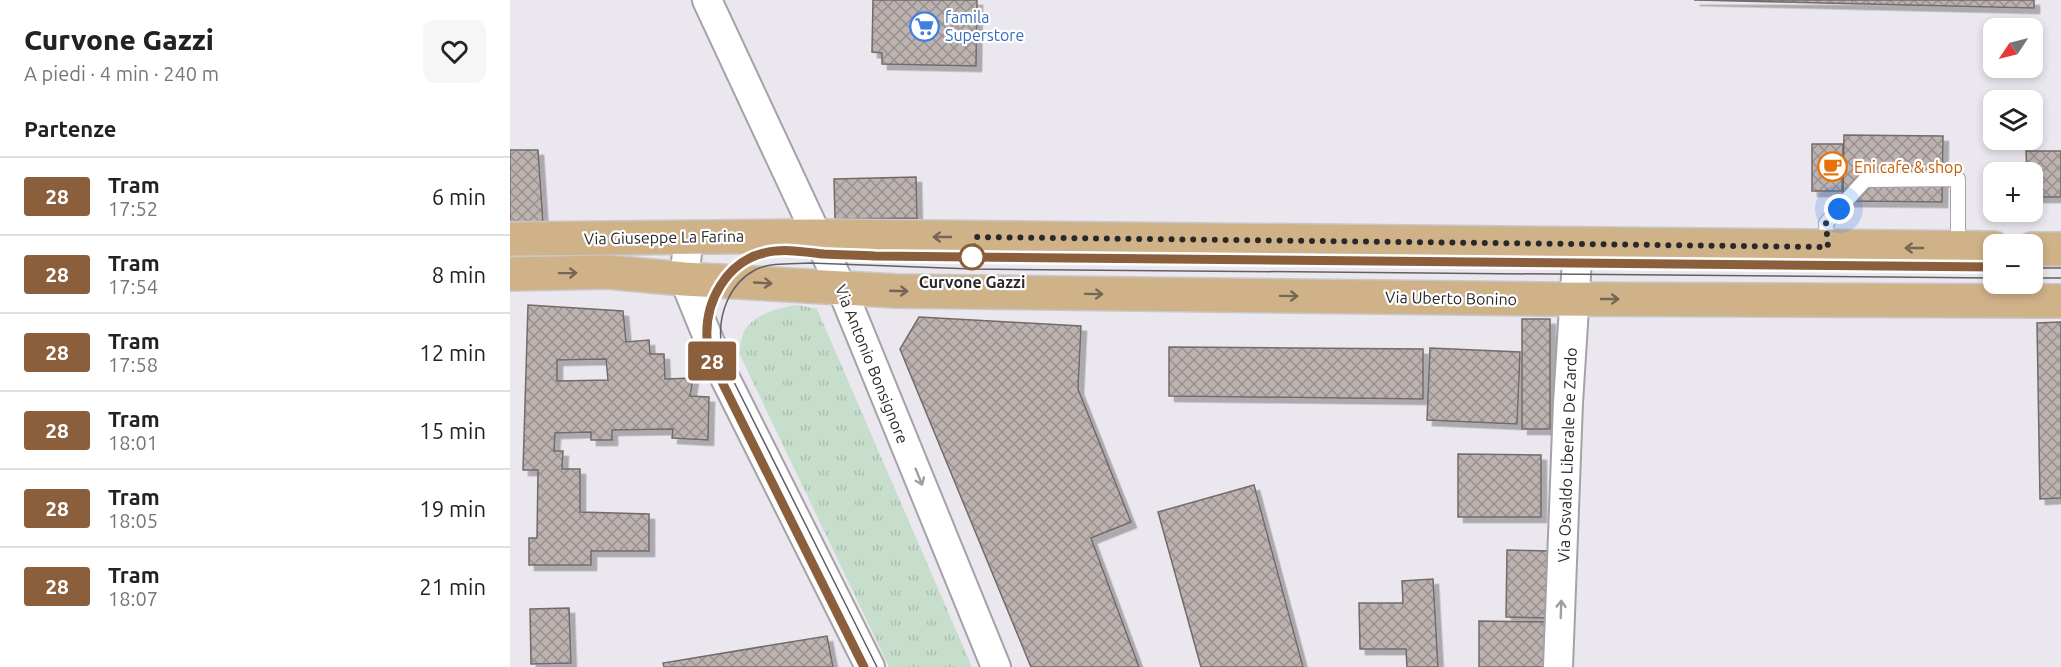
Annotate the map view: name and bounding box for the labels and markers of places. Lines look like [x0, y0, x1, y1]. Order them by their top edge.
place label: famila Superstore [945, 8, 1024, 44]
supermarket icon: famila Superstore [908, 10, 940, 42]
cafe icon: Eni cafe & shop [1817, 151, 1849, 183]
place label: Eni cafe & shop [1854, 158, 1963, 176]
marker: Curvone Gazzi [959, 244, 985, 270]
place label: Curvone Gazzi [919, 273, 1025, 291]

